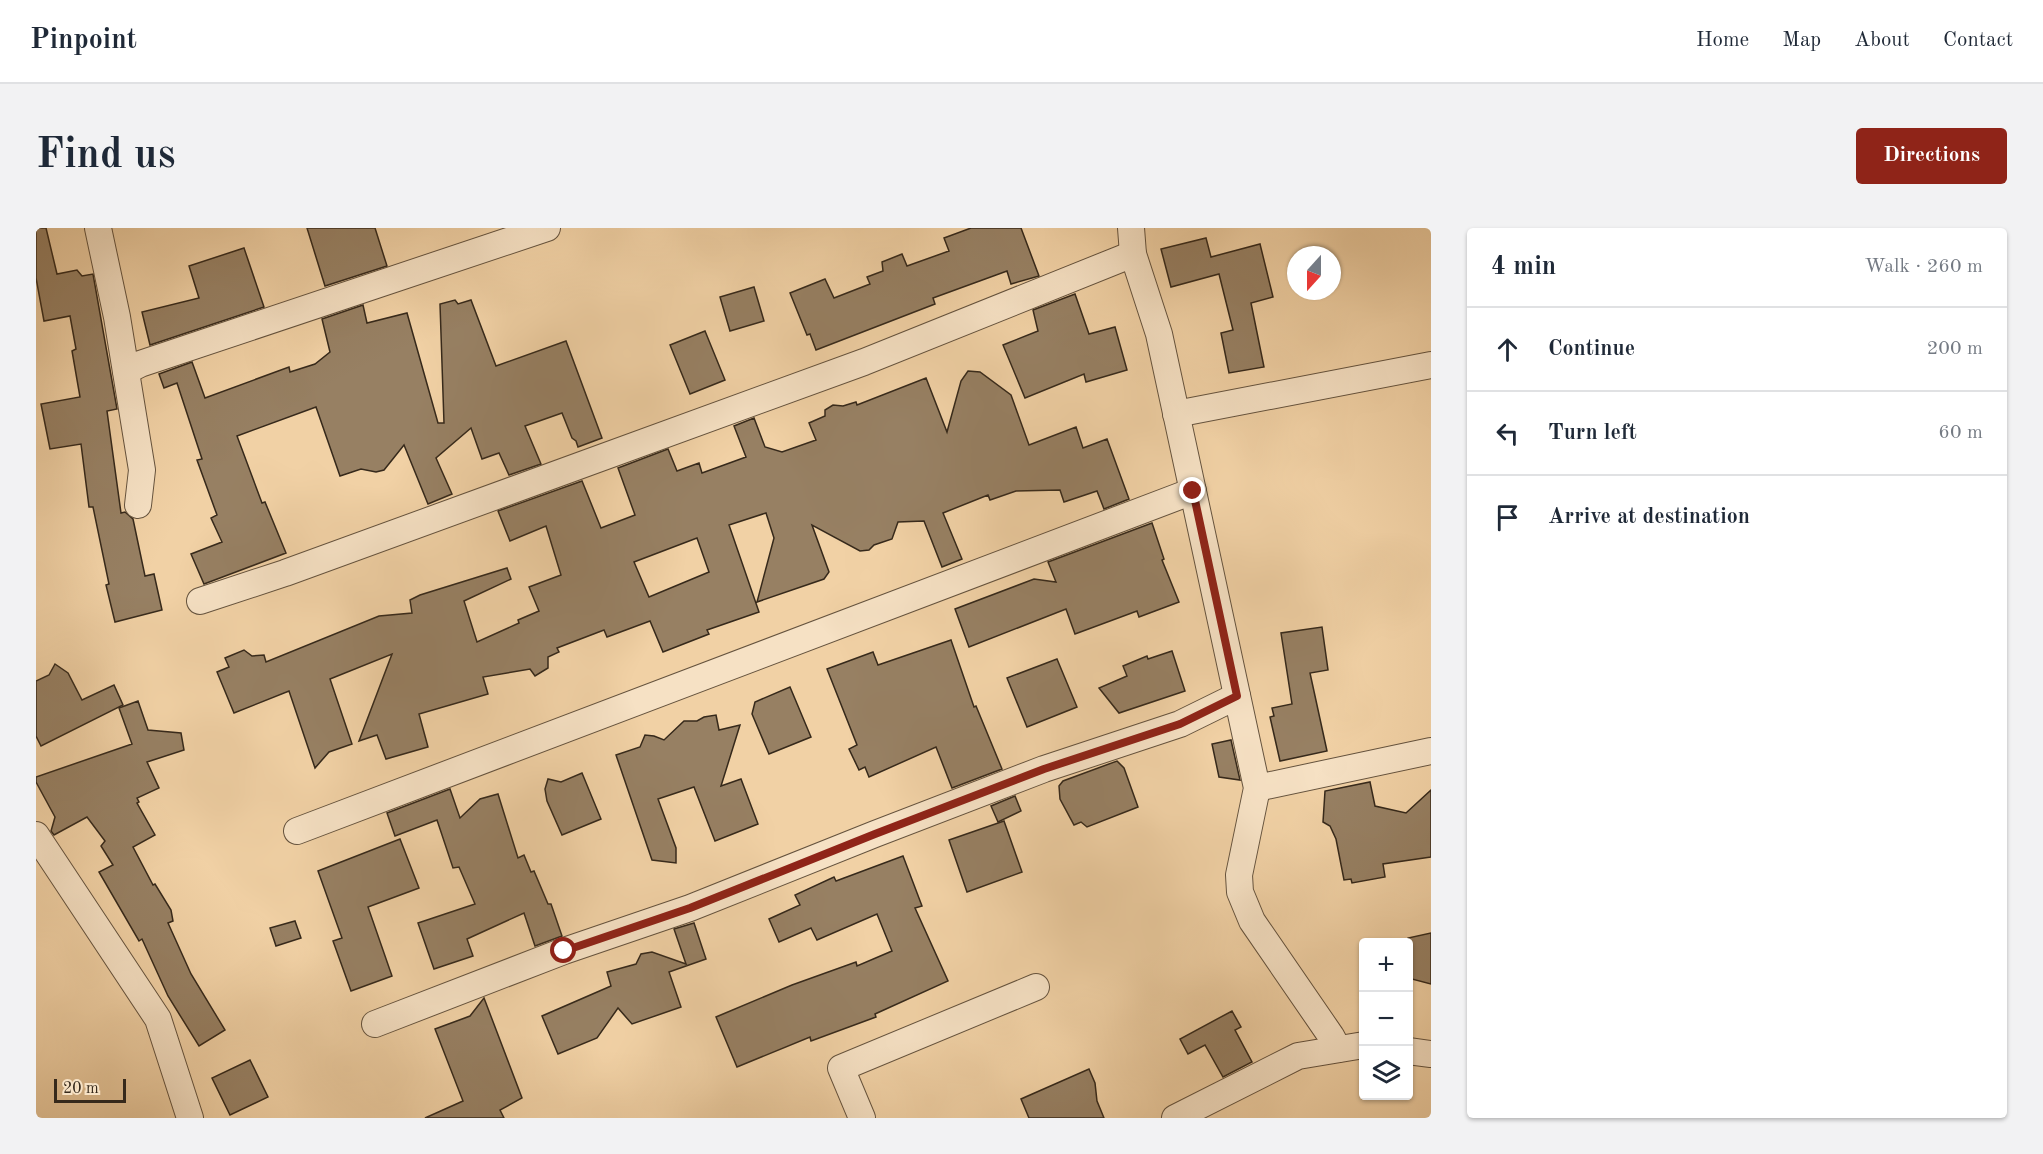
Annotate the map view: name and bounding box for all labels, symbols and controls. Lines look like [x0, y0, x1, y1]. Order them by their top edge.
text: Pinpoint [30, 27, 137, 55]
text: Home [1696, 30, 1749, 51]
text: Map [1782, 30, 1821, 51]
text: About [1854, 30, 1910, 51]
text: Contact [1943, 30, 2013, 51]
button: Directions [1856, 128, 2007, 184]
text: Find us [36, 135, 175, 177]
north arrow [1287, 246, 1341, 300]
text: 4 min [1491, 254, 1556, 280]
text: Walk · 260 m [1864, 257, 1983, 277]
icon: ahead [1491, 333, 1524, 366]
text: Continue [1548, 338, 1635, 360]
text: 200 m [1927, 339, 1983, 359]
icon: left [1491, 417, 1524, 450]
text: Turn left [1548, 422, 1637, 444]
text: 60 m [1938, 423, 1983, 443]
route end [1179, 477, 1205, 503]
icon: arrive [1491, 501, 1524, 534]
text: Arrive at destination [1548, 506, 1750, 528]
route start [550, 937, 576, 963]
map controls [1359, 938, 1413, 1100]
button: + [1359, 938, 1413, 992]
button: − [1359, 992, 1413, 1046]
button: layers [1359, 1046, 1413, 1100]
scale bar [54, 1076, 126, 1104]
text: 20 m [63, 1081, 99, 1097]

